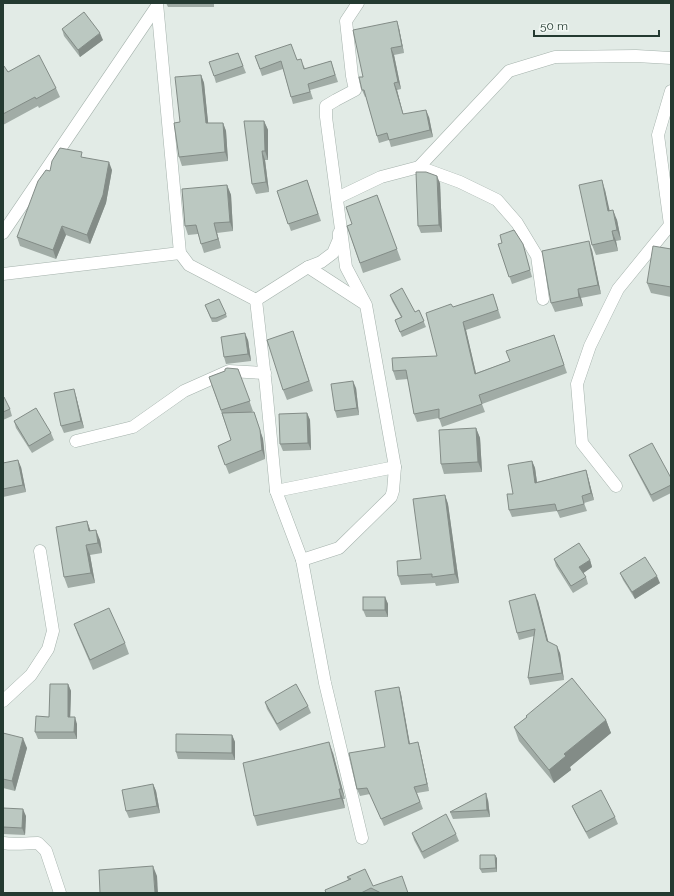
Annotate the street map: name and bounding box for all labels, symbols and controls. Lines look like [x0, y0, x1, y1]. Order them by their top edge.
scale bar [534, 12, 659, 38]
text: 50 m [540, 19, 568, 33]

